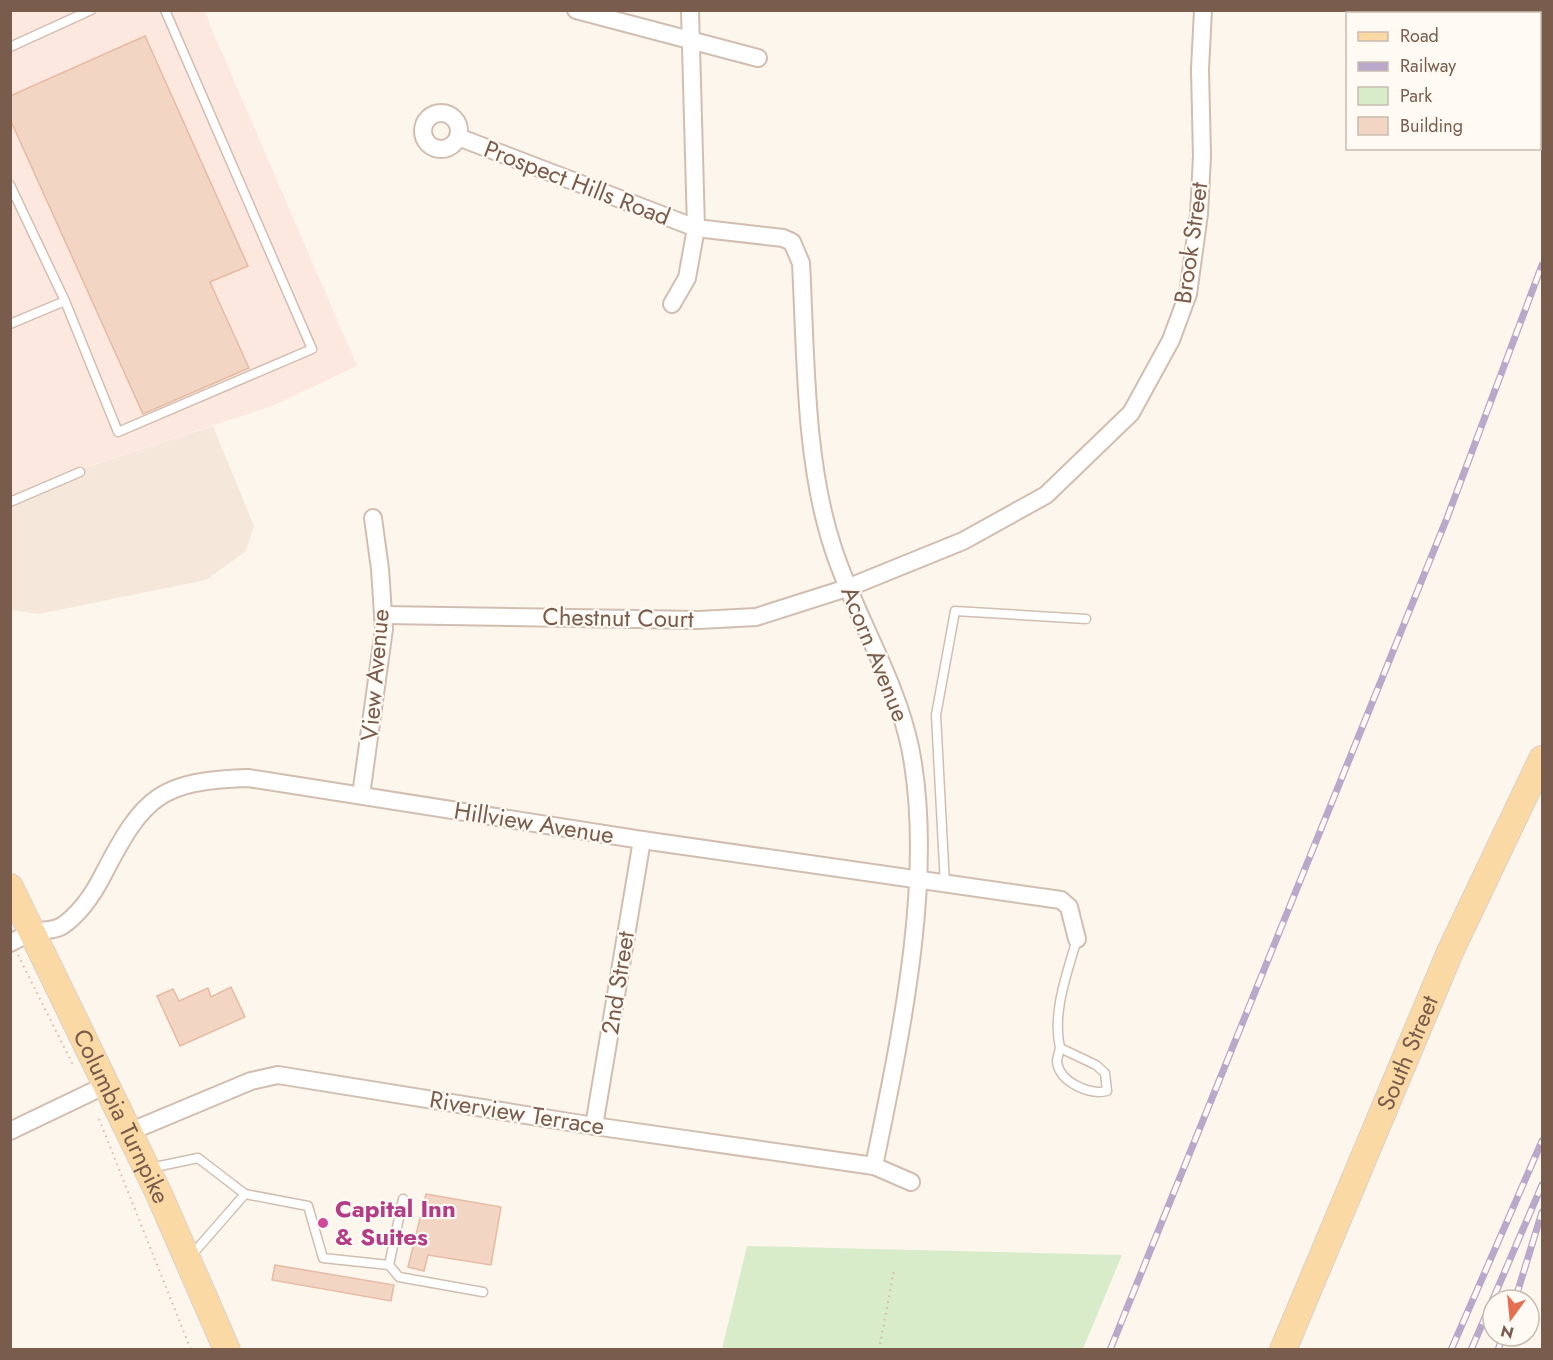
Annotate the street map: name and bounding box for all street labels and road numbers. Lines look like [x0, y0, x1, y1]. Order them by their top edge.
street label: Prospect Hills Road [479, 131, 675, 234]
street label: Brook Street [1165, 180, 1216, 306]
street label: Acorn Avenue [832, 581, 919, 727]
street label: Chestnut Court [542, 599, 694, 636]
street label: View Avenue [351, 607, 398, 742]
street label: Hillview Avenue [452, 793, 617, 852]
street label: 2nd Street [592, 928, 643, 1037]
street label: South Street [1367, 990, 1447, 1116]
street label: Columbia Turnpike [64, 1023, 179, 1209]
street label: Riverview Terrace [427, 1081, 607, 1144]

